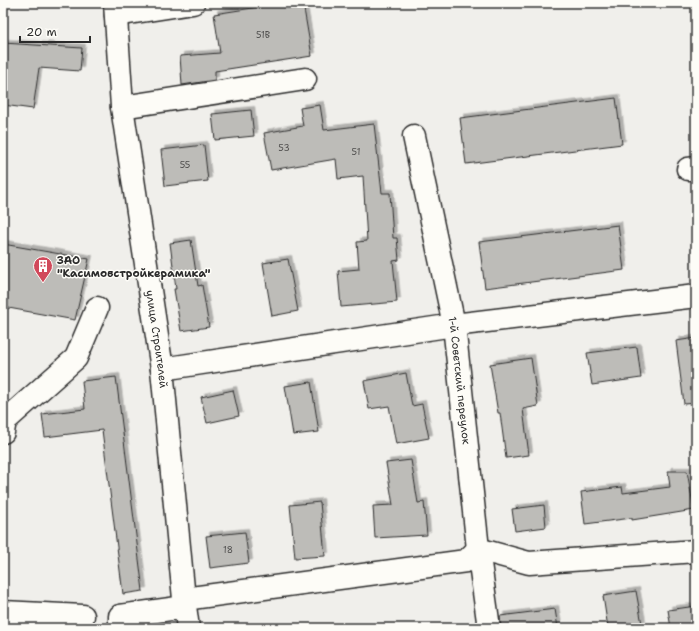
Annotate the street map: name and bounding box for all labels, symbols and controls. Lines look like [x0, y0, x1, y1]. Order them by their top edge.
scale bar [20, 18, 90, 44]
text: 20 m [26, 24, 57, 40]
house number: 51В [256, 29, 270, 41]
house number: 53 [278, 142, 290, 154]
house number: 51 [352, 146, 360, 158]
house number: 55 [180, 159, 190, 171]
place label: ЗАО "Касимовстройкерамика" [57, 253, 211, 281]
building icon: ЗАО "Касимовстройкерамика" [32, 255, 54, 283]
street label: улица Строителей [143, 289, 171, 389]
street label: 1-й Советский переулок [445, 315, 474, 445]
house number: 18 [223, 544, 233, 556]

